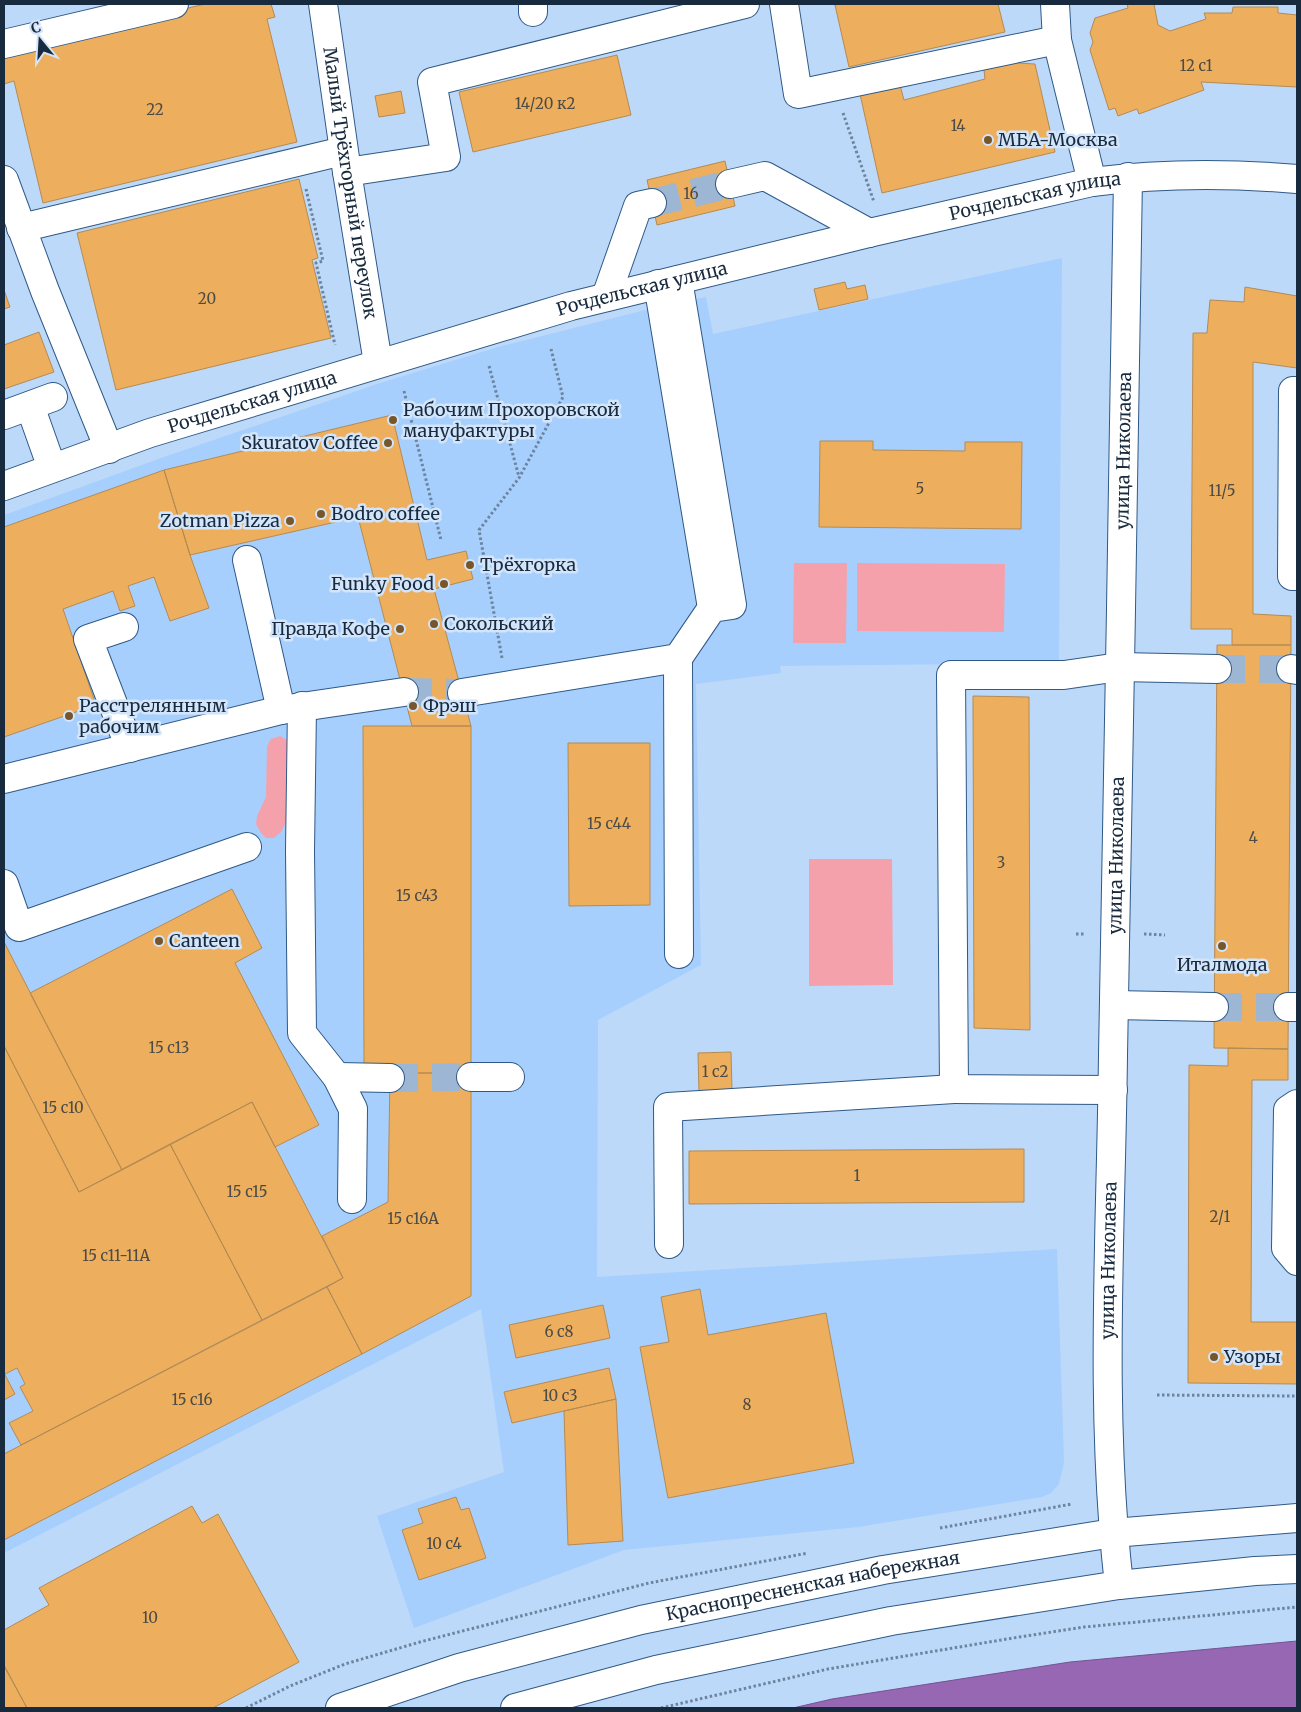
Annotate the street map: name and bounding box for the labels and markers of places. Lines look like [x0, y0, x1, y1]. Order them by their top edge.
place label: МБА-Москва [998, 128, 1118, 151]
marker: МБА-Москва [982, 134, 994, 146]
place label: Рабочим Прохоровской мануфактуры [403, 398, 620, 442]
marker: Рабочим Прохоровской мануфактуры [387, 414, 399, 426]
place label: Skuratov Coffee [241, 431, 378, 454]
marker: Skuratov Coffee [382, 437, 394, 449]
place label: Bodro coffee [331, 502, 440, 525]
marker: Bodro coffee [315, 508, 327, 520]
place label: Zotman Pizza [160, 509, 280, 532]
marker: Zotman Pizza [284, 515, 296, 527]
place label: Трёхгорка [480, 553, 576, 576]
marker: Трёхгорка [464, 559, 476, 571]
place label: Funky Food [331, 572, 434, 595]
marker: Funky Food [438, 578, 450, 590]
place label: Сокольский [444, 612, 554, 635]
place label: Правда Кофе [271, 617, 390, 640]
marker: Сокольский [428, 618, 440, 630]
marker: Правда Кофе [394, 623, 406, 635]
place label: Расстрелянным рабочим [79, 694, 227, 738]
place label: Фрэш [423, 694, 476, 717]
marker: Фрэш [407, 700, 419, 712]
marker: Расстрелянным рабочим [63, 710, 75, 722]
place label: Canteen [169, 929, 240, 952]
marker: Canteen [153, 935, 165, 947]
marker: Италмода [1216, 940, 1228, 952]
place label: Италмода [1177, 953, 1268, 976]
place label: Узоры [1223, 1345, 1281, 1368]
marker: Узоры [1208, 1351, 1220, 1363]

